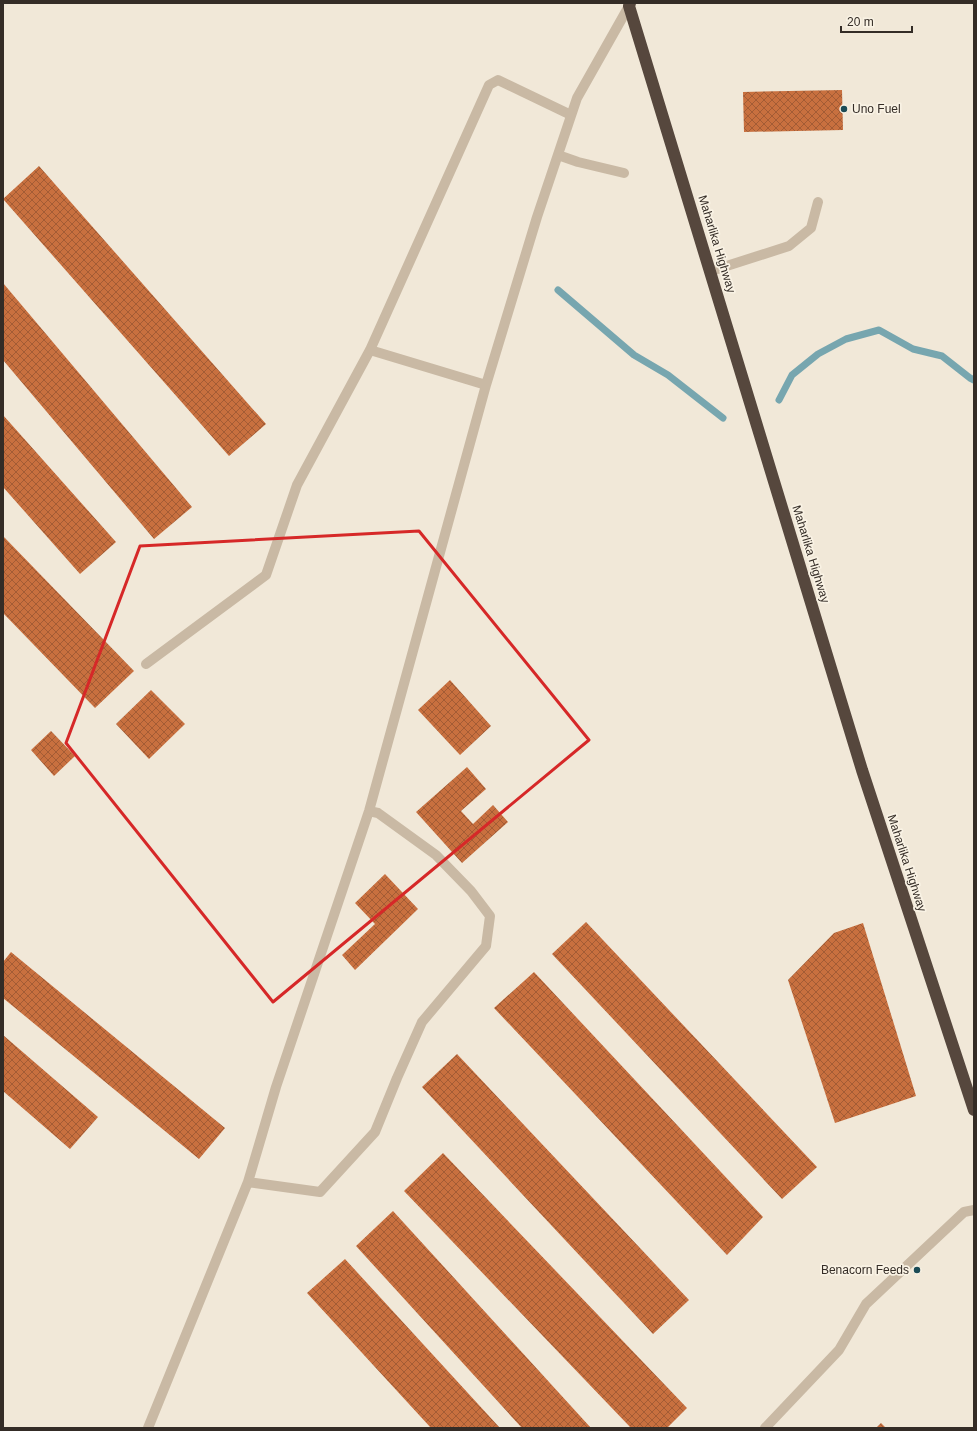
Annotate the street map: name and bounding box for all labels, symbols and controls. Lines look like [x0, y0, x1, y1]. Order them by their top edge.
scale bar [841, 8, 912, 34]
text: 20 m [847, 15, 874, 29]
place label: Uno Fuel [852, 102, 901, 116]
marker: Uno Fuel [839, 104, 849, 114]
street label: Maharlika Highway [695, 193, 739, 295]
street label: Maharlika Highway [789, 503, 833, 605]
street label: Maharlika Highway [885, 813, 929, 913]
place label: Benacorn Feeds [821, 1263, 909, 1277]
marker: Benacorn Feeds [912, 1265, 922, 1275]

